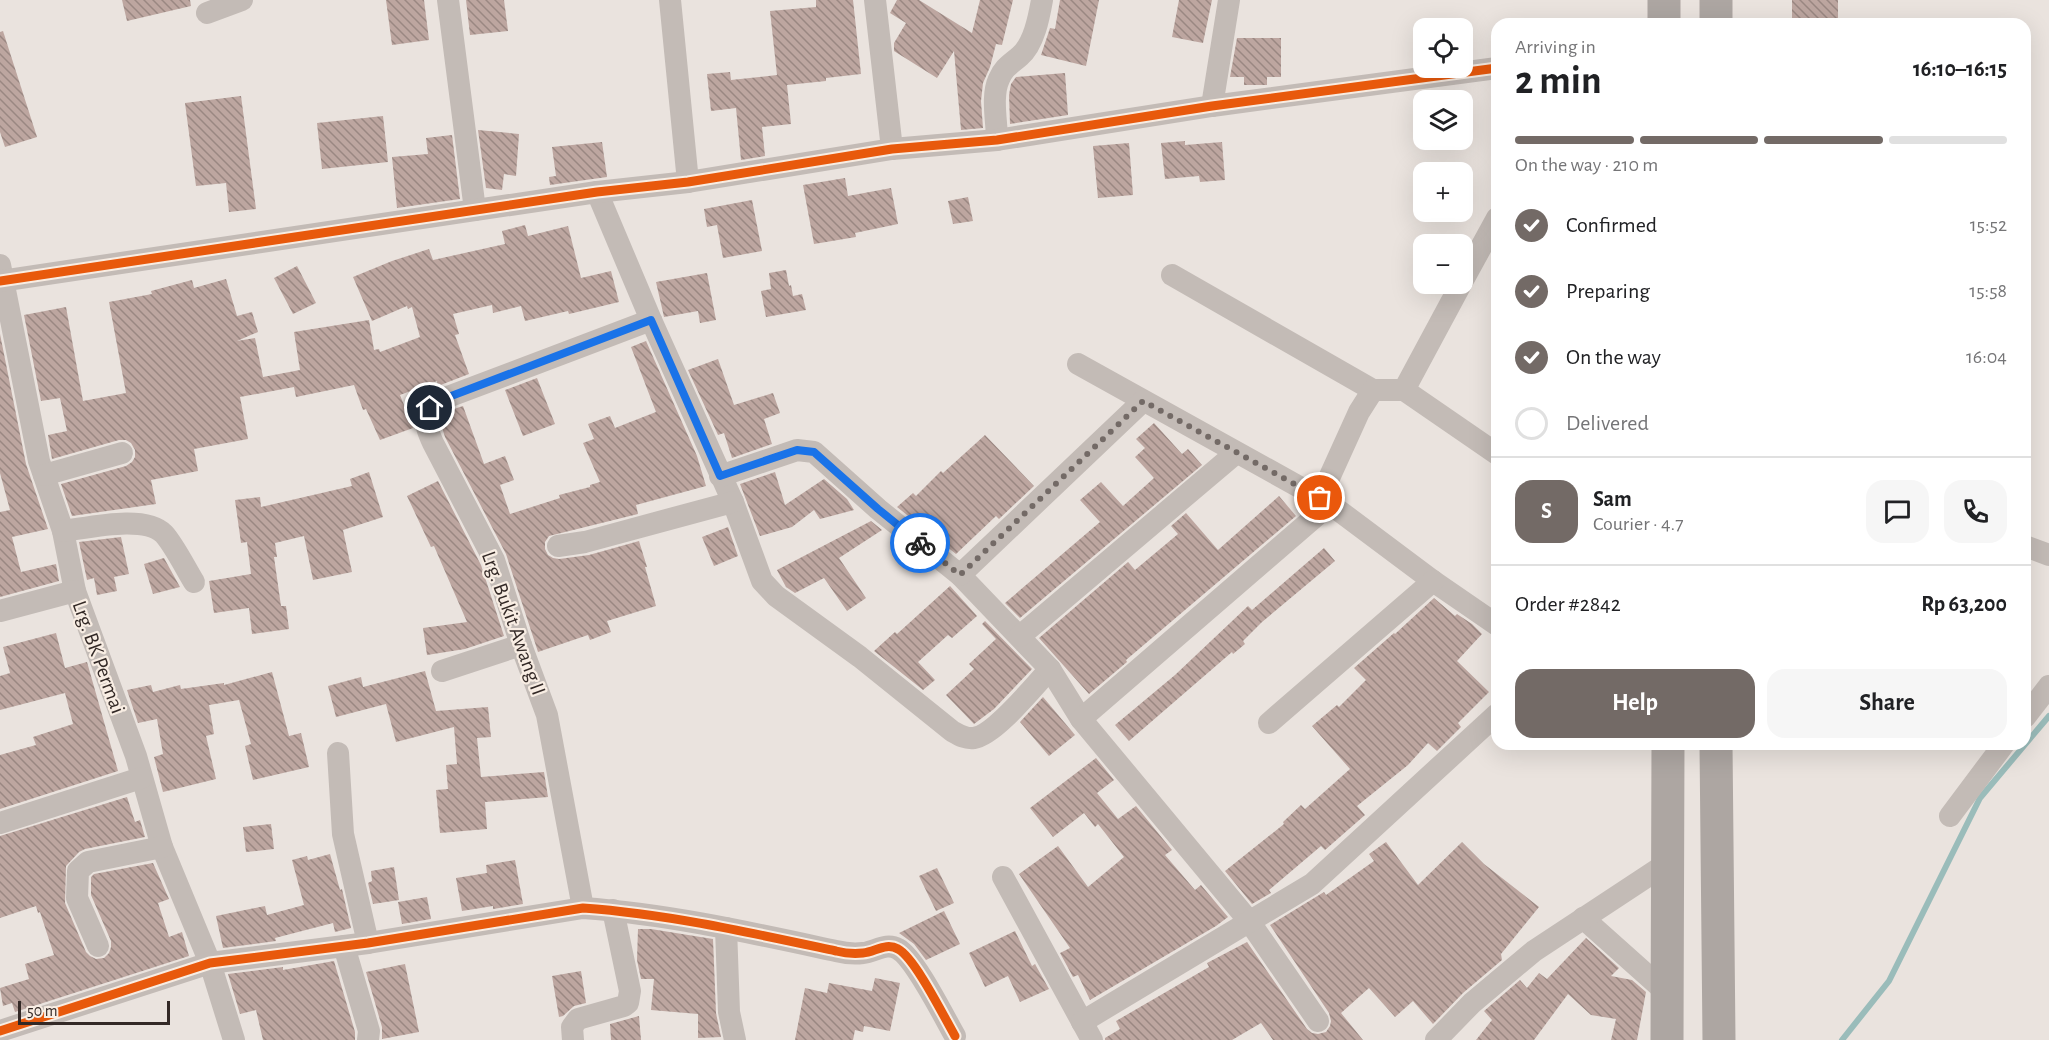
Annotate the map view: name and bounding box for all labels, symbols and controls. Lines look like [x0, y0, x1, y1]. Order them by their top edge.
map controls [1413, 18, 1473, 294]
button: locate [1413, 18, 1473, 78]
text: Arriving in [1515, 37, 1596, 57]
text: 16:10–16:15 [1913, 58, 2007, 80]
text: 2 min [1515, 62, 1602, 101]
button: layers [1413, 90, 1473, 150]
text: On the way · 210 m [1515, 155, 1658, 175]
button: + [1413, 162, 1473, 222]
icon: check [1515, 209, 1548, 242]
text: Confirmed [1566, 214, 1657, 236]
text: 15:52 [1970, 215, 2007, 235]
button: − [1413, 234, 1473, 294]
icon: check [1515, 275, 1548, 308]
text: Preparing [1566, 280, 1650, 302]
text: 15:58 [1969, 281, 2007, 301]
icon: check [1515, 341, 1548, 374]
text: On the way [1566, 346, 1661, 368]
text: 16:04 [1966, 347, 2007, 367]
pin [404, 382, 455, 433]
icon: home [413, 391, 446, 424]
text: Delivered [1566, 412, 1649, 434]
pin [1294, 472, 1345, 523]
button: chat [1866, 480, 1929, 543]
button: phone [1944, 480, 2007, 543]
icon: bag [1303, 481, 1336, 514]
text: Sam [1593, 488, 1632, 510]
text: S [1541, 500, 1552, 522]
courier [890, 513, 950, 573]
text: Courier · 4.7 [1593, 514, 1684, 534]
icon: bike [904, 527, 937, 560]
street label: Lrg. Bukit Awang II [478, 548, 549, 698]
text: Order #2842 [1515, 593, 1621, 615]
text: Rp 63,200 [1921, 593, 2007, 615]
street label: Lrg. BK Permai [68, 598, 129, 716]
button: Help [1515, 669, 1755, 738]
button: Share [1767, 669, 2007, 738]
scale bar [18, 998, 170, 1026]
text: 50 m [27, 1003, 58, 1019]

